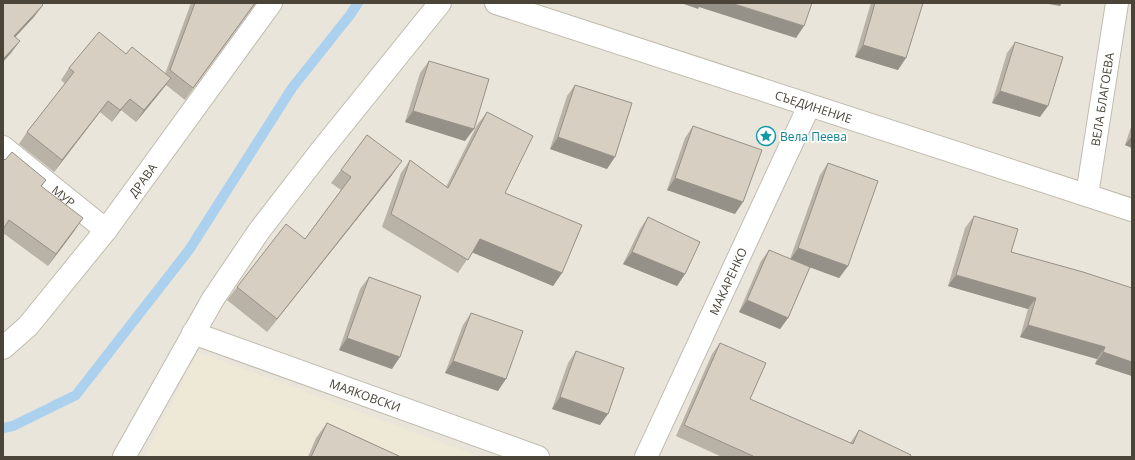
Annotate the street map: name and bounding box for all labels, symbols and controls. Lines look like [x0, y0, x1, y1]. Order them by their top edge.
street label: ВЕЛА БЛАГОЕВА [1086, 51, 1118, 147]
street label: СЪЕДИНЕНИЕ [773, 86, 854, 127]
place icon: Вела Пеева [755, 125, 777, 147]
place label: Вела Пеева [780, 128, 847, 145]
street label: ДРАВА [124, 159, 161, 200]
street label: МУР [48, 181, 79, 211]
street label: МАКАРЕНКО [705, 244, 751, 318]
street label: МАЯКОВСКИ [327, 374, 403, 415]

